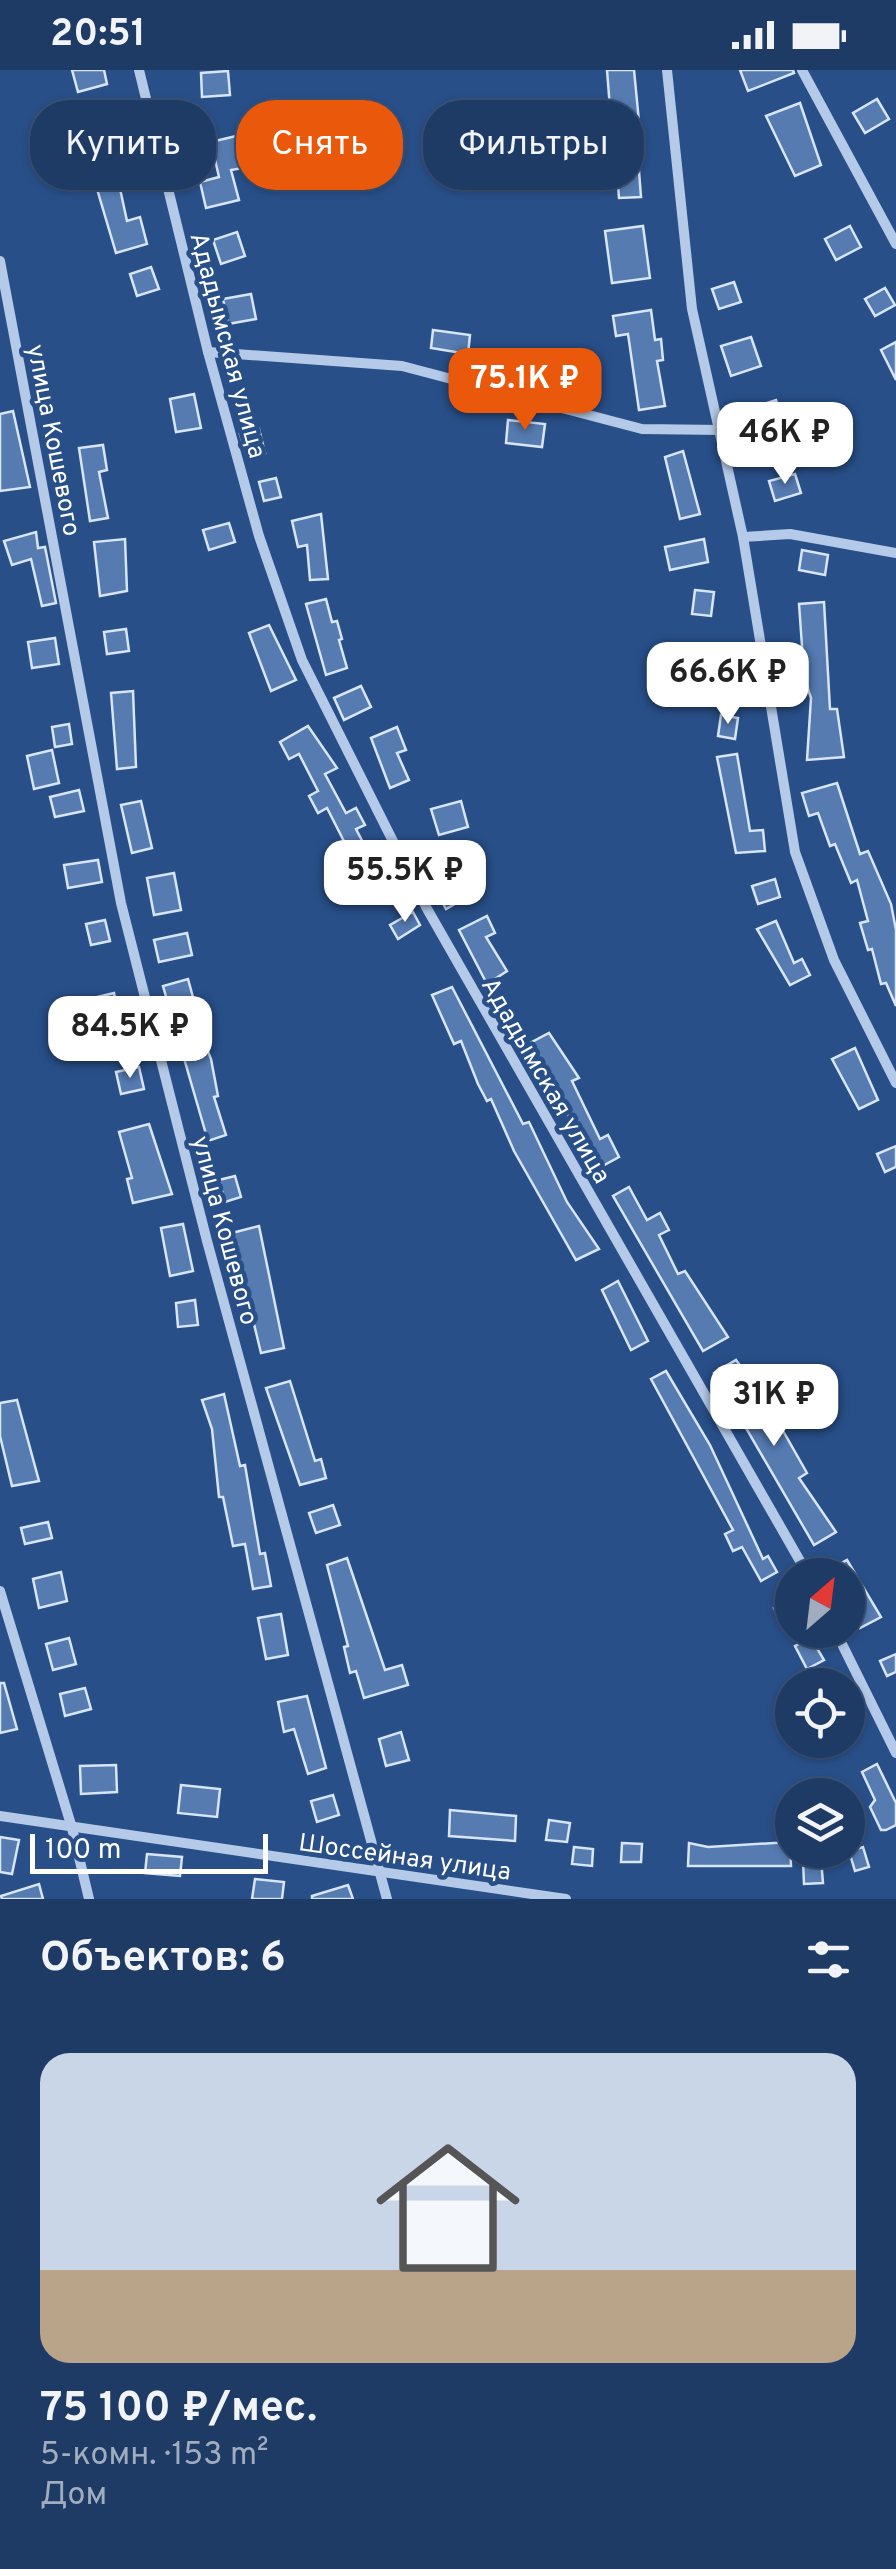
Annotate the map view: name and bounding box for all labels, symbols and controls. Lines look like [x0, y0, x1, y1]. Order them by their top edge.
text: 20:51 [50, 11, 146, 60]
chip: Купить [30, 100, 216, 190]
chip: Снять [236, 100, 403, 190]
chip: Фильтры [423, 100, 644, 190]
street label: Ададымская улица [181, 229, 272, 462]
street label: улица Кошевого [18, 342, 86, 539]
pin: 75.1K ₽ [433, 348, 617, 433]
text: 75.1K ₽ [471, 360, 579, 400]
pin: 46K ₽ [715, 402, 855, 487]
text: 46K ₽ [739, 414, 831, 454]
pin: 66.6K ₽ [636, 642, 820, 727]
text: 66.6K ₽ [669, 654, 787, 694]
pin: 55.5K ₽ [313, 840, 497, 925]
text: 55.5K ₽ [346, 852, 464, 892]
street label: Ададымская улица [472, 973, 616, 1190]
pin: 84.5K ₽ [38, 996, 222, 1081]
text: 84.5K ₽ [70, 1008, 190, 1048]
street label: улица Кошевого [182, 1133, 264, 1329]
pin: 31K ₽ [704, 1364, 844, 1449]
text: 31K ₽ [732, 1376, 816, 1416]
north arrow [775, 1558, 865, 1648]
map controls [775, 1558, 865, 1868]
button: locate [775, 1668, 865, 1758]
button: layers [775, 1778, 865, 1868]
street label: Шоссейная улица [296, 1828, 513, 1890]
scale bar [30, 1829, 268, 1873]
text: 100 m [45, 1833, 121, 1869]
icon: filters [801, 1932, 856, 1987]
text: Объектов: 6 [40, 1933, 286, 1986]
icon: home [358, 2118, 538, 2298]
text: 75 100 ₽/мес. [40, 2383, 317, 2436]
text: 5-комн. · 153 m² [40, 2436, 269, 2476]
text: Дом [40, 2476, 107, 2516]

